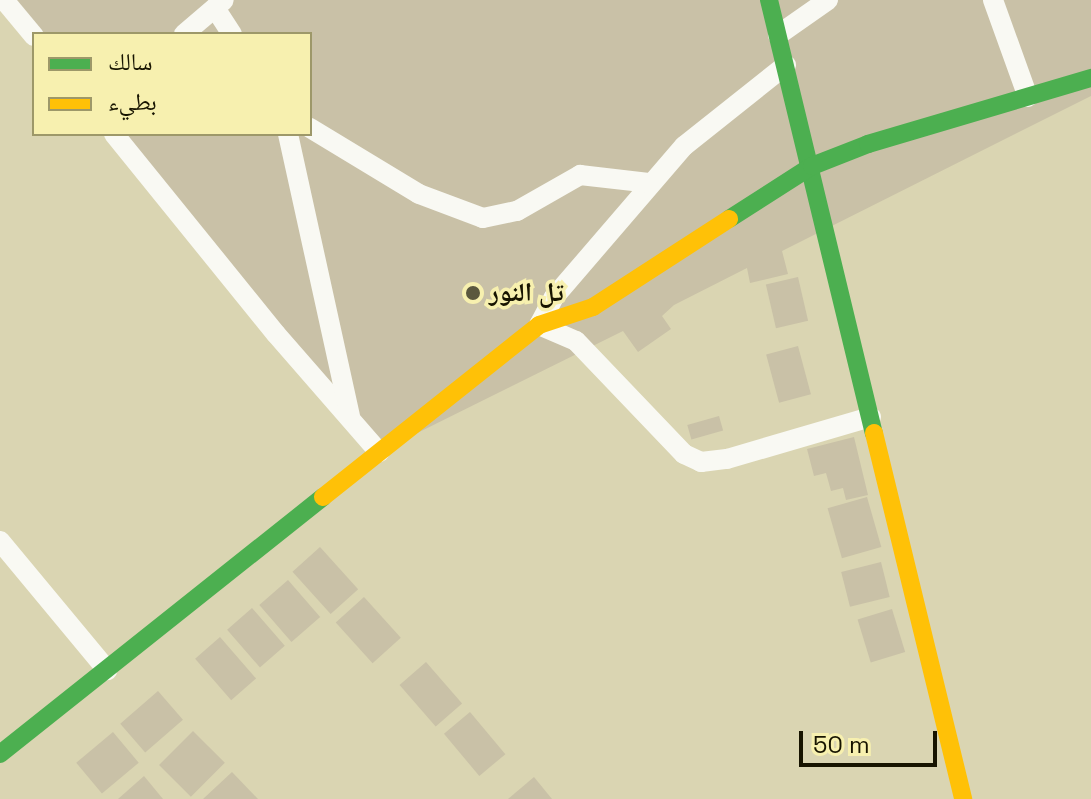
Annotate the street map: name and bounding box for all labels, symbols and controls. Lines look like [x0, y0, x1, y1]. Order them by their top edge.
legend [32, 32, 312, 136]
text: سالك [108, 46, 153, 77]
text: بطيء [108, 86, 157, 117]
place label: تل النور [489, 277, 564, 309]
marker: تل النور [464, 284, 482, 302]
scale bar [803, 715, 941, 765]
text: 50 m [813, 729, 870, 760]

